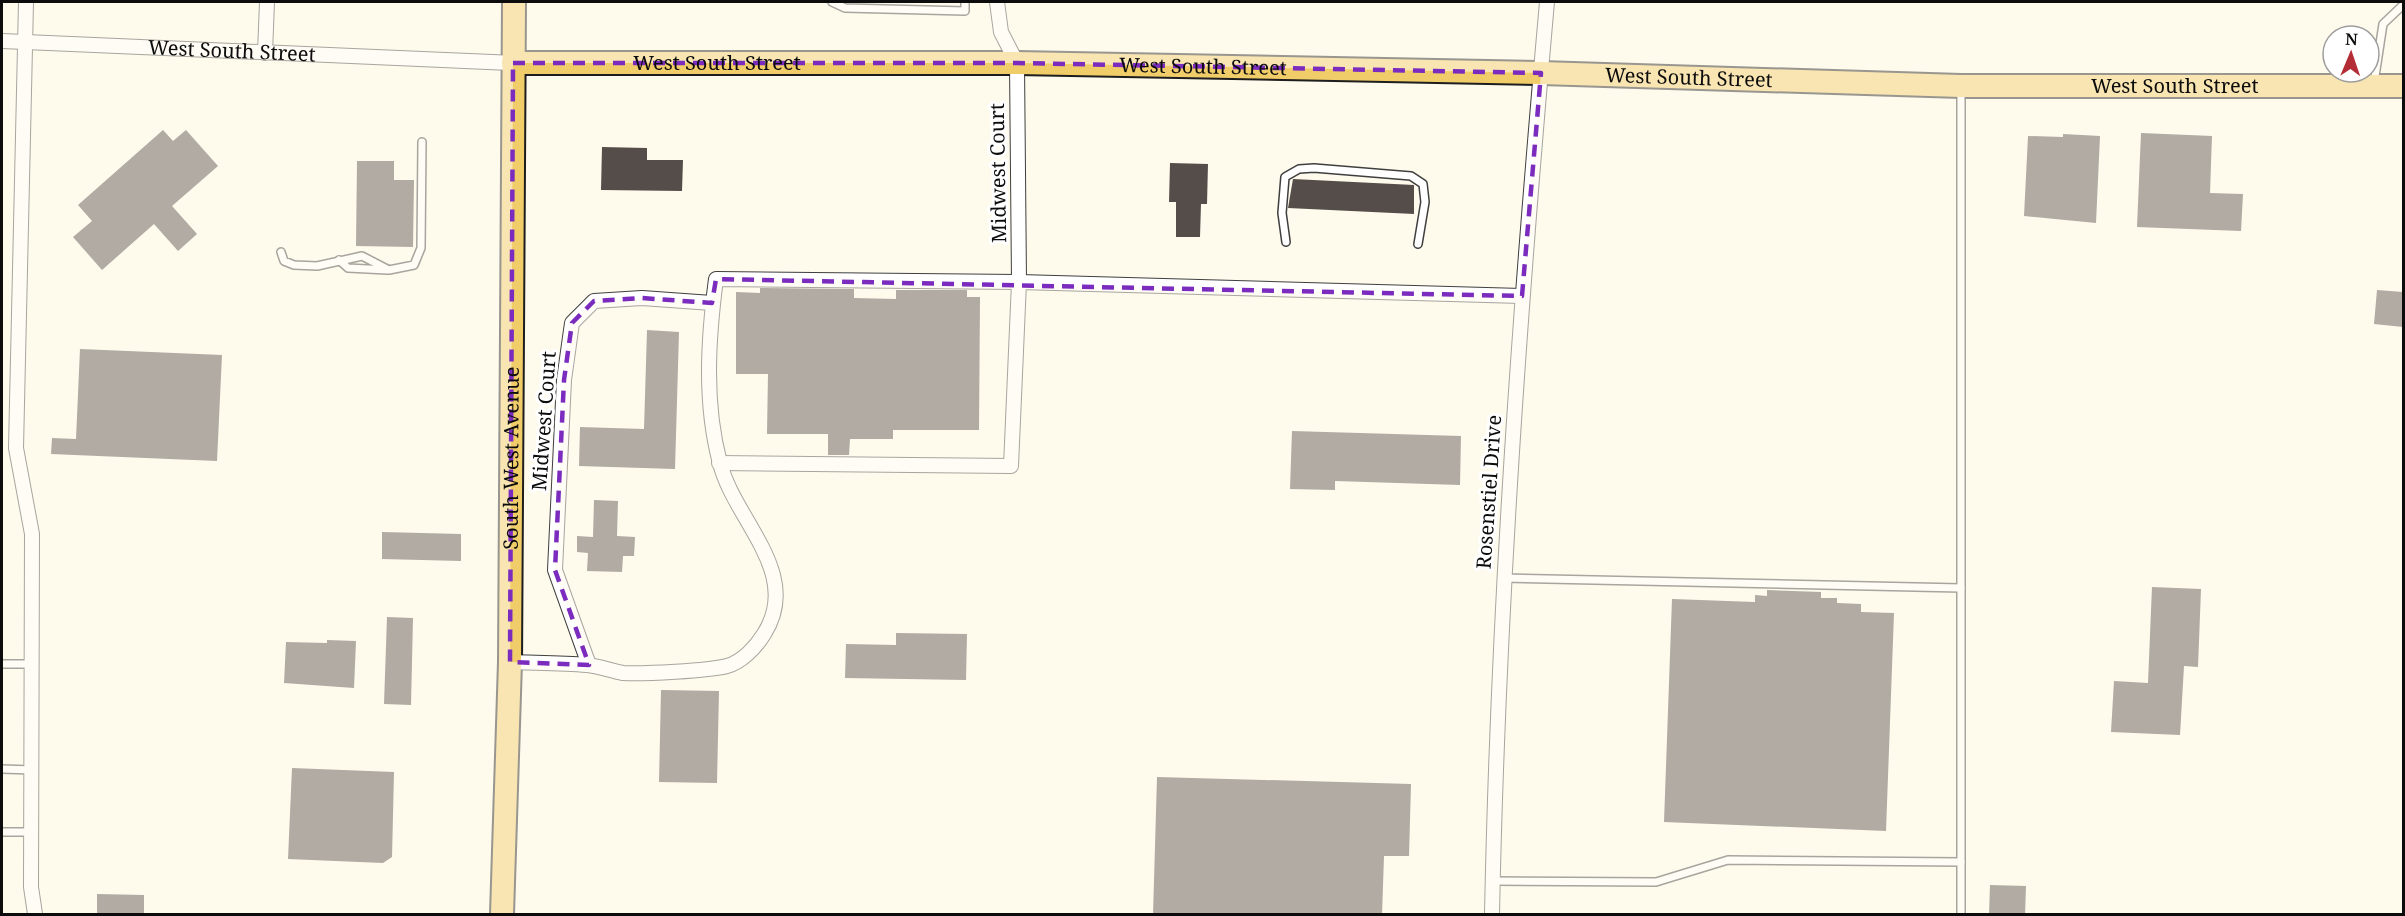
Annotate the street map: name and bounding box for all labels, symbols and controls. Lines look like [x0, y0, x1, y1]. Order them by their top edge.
north arrow [2321, 24, 2381, 84]
text: N [2345, 28, 2359, 50]
street label: West South Street [147, 33, 316, 67]
street label: West South Street [633, 49, 801, 76]
street label: West South Street [1119, 51, 1287, 81]
street label: West South Street [1605, 61, 1773, 93]
street label: West South Street [2091, 72, 2259, 99]
street label: Midwest Court [983, 103, 1012, 243]
street label: Midwest Court [525, 350, 562, 492]
street label: South West Avenue [497, 366, 525, 550]
street label: Rosenstiel Drive [1470, 414, 1507, 570]

